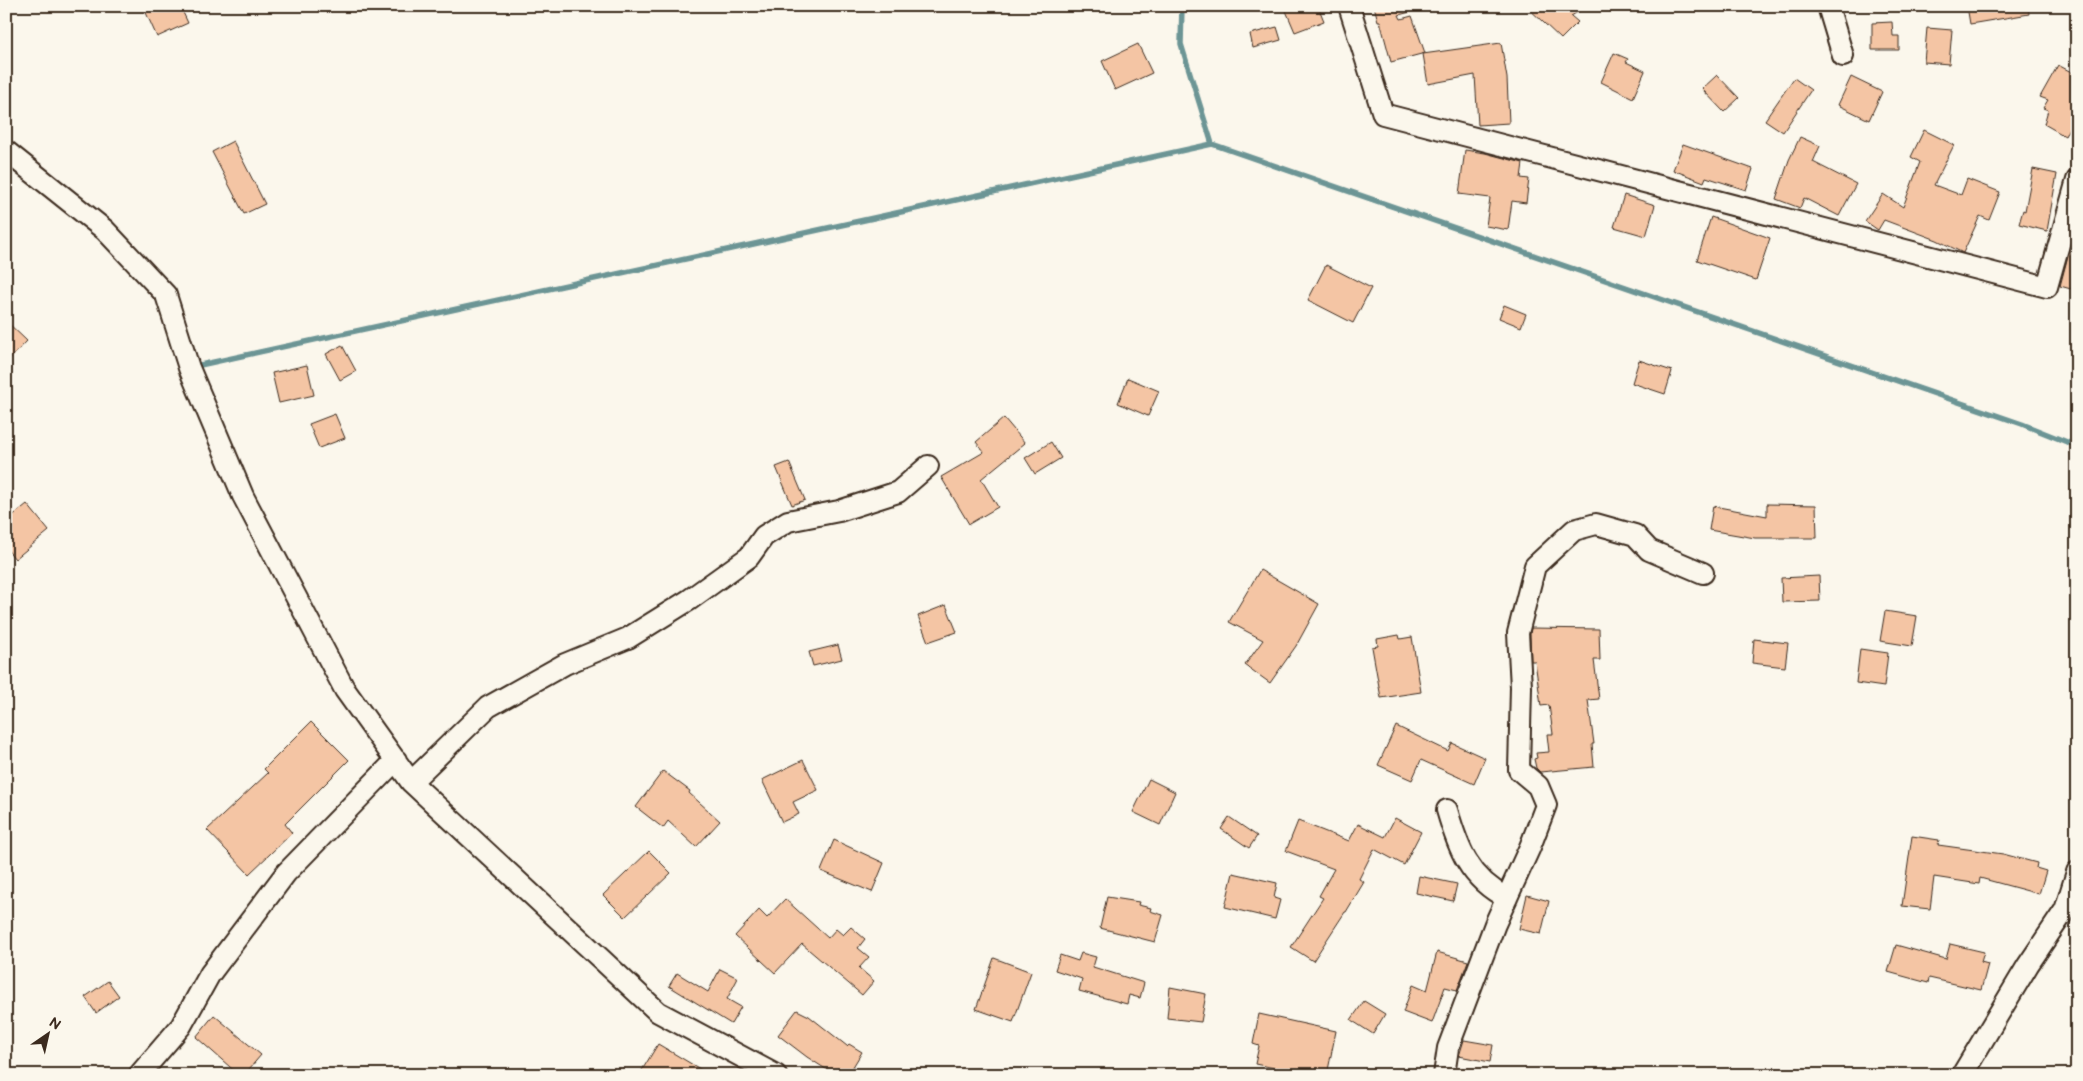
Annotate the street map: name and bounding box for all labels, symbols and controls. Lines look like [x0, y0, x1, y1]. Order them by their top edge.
north arrow [22, 1008, 72, 1058]
text: N [46, 1014, 64, 1034]

